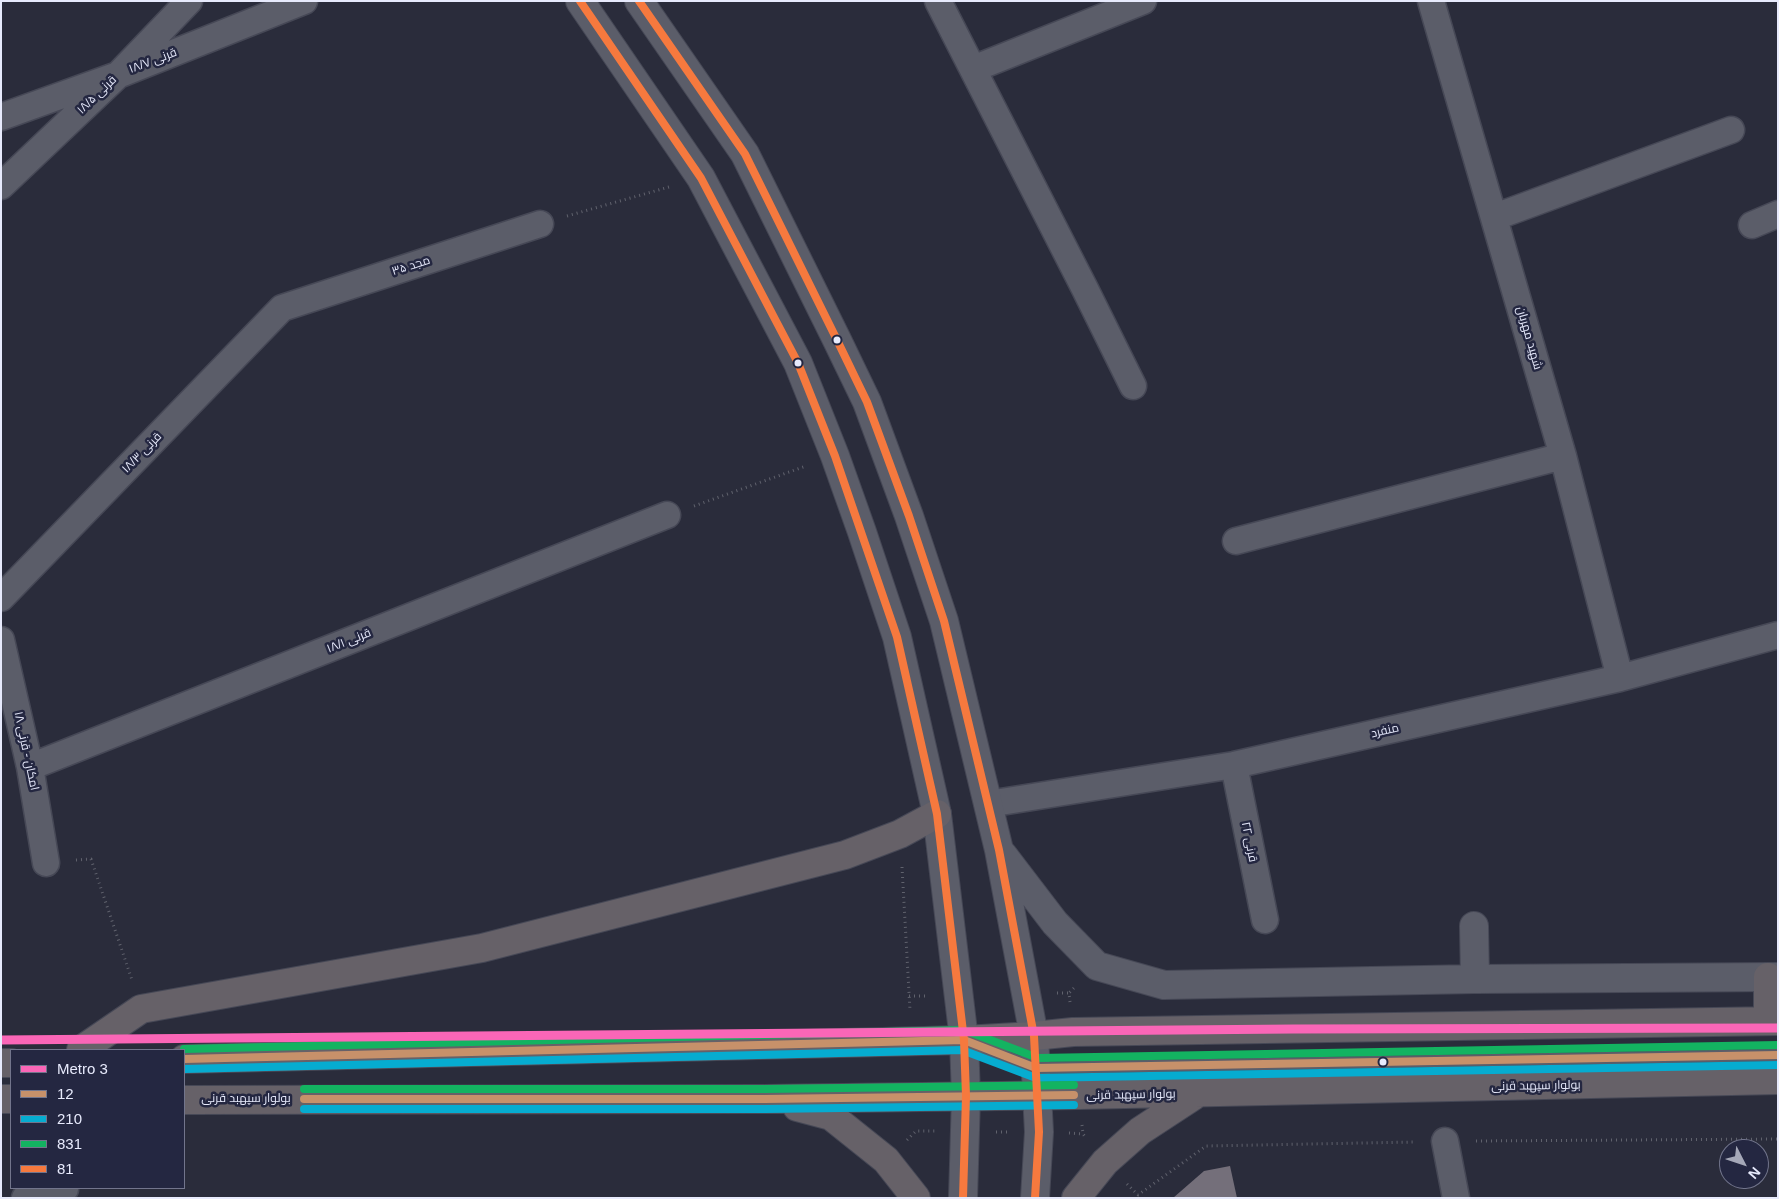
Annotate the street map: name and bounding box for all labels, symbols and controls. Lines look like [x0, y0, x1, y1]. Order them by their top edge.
street label: قرنی ۱۸/۷ [127, 45, 179, 77]
street label: قرنی ۱۸/۵ [74, 73, 120, 117]
street label: مجد ۳۵ [390, 253, 432, 279]
street label: شهید مهربان [1513, 305, 1545, 371]
unlabelled marker [832, 335, 842, 345]
unlabelled marker [793, 358, 803, 368]
street label: قرنی ۱۸/۳ [119, 430, 165, 476]
street label: قرنی ۱۸/۱ [325, 626, 373, 656]
street label: امکان - قرنی ۱۸ [11, 710, 41, 792]
street label: منفرد [1370, 721, 1400, 741]
street label: قرنی ۲۲ [1238, 821, 1260, 863]
legend [10, 1049, 185, 1189]
unlabelled marker [1378, 1057, 1388, 1067]
text: Metro 3 [57, 1060, 108, 1077]
street label: بولوار سپهبد قرنی [1491, 1078, 1581, 1094]
text: 12 [57, 1085, 74, 1102]
street label: بولوار سپهبد قرنی [1086, 1087, 1176, 1103]
street label: بولوار سپهبد قرنی [201, 1092, 291, 1106]
text: 210 [57, 1110, 82, 1127]
text: 831 [57, 1135, 82, 1152]
north arrow [1719, 1139, 1769, 1189]
text: 81 [57, 1160, 74, 1177]
text: N [1745, 1164, 1764, 1182]

